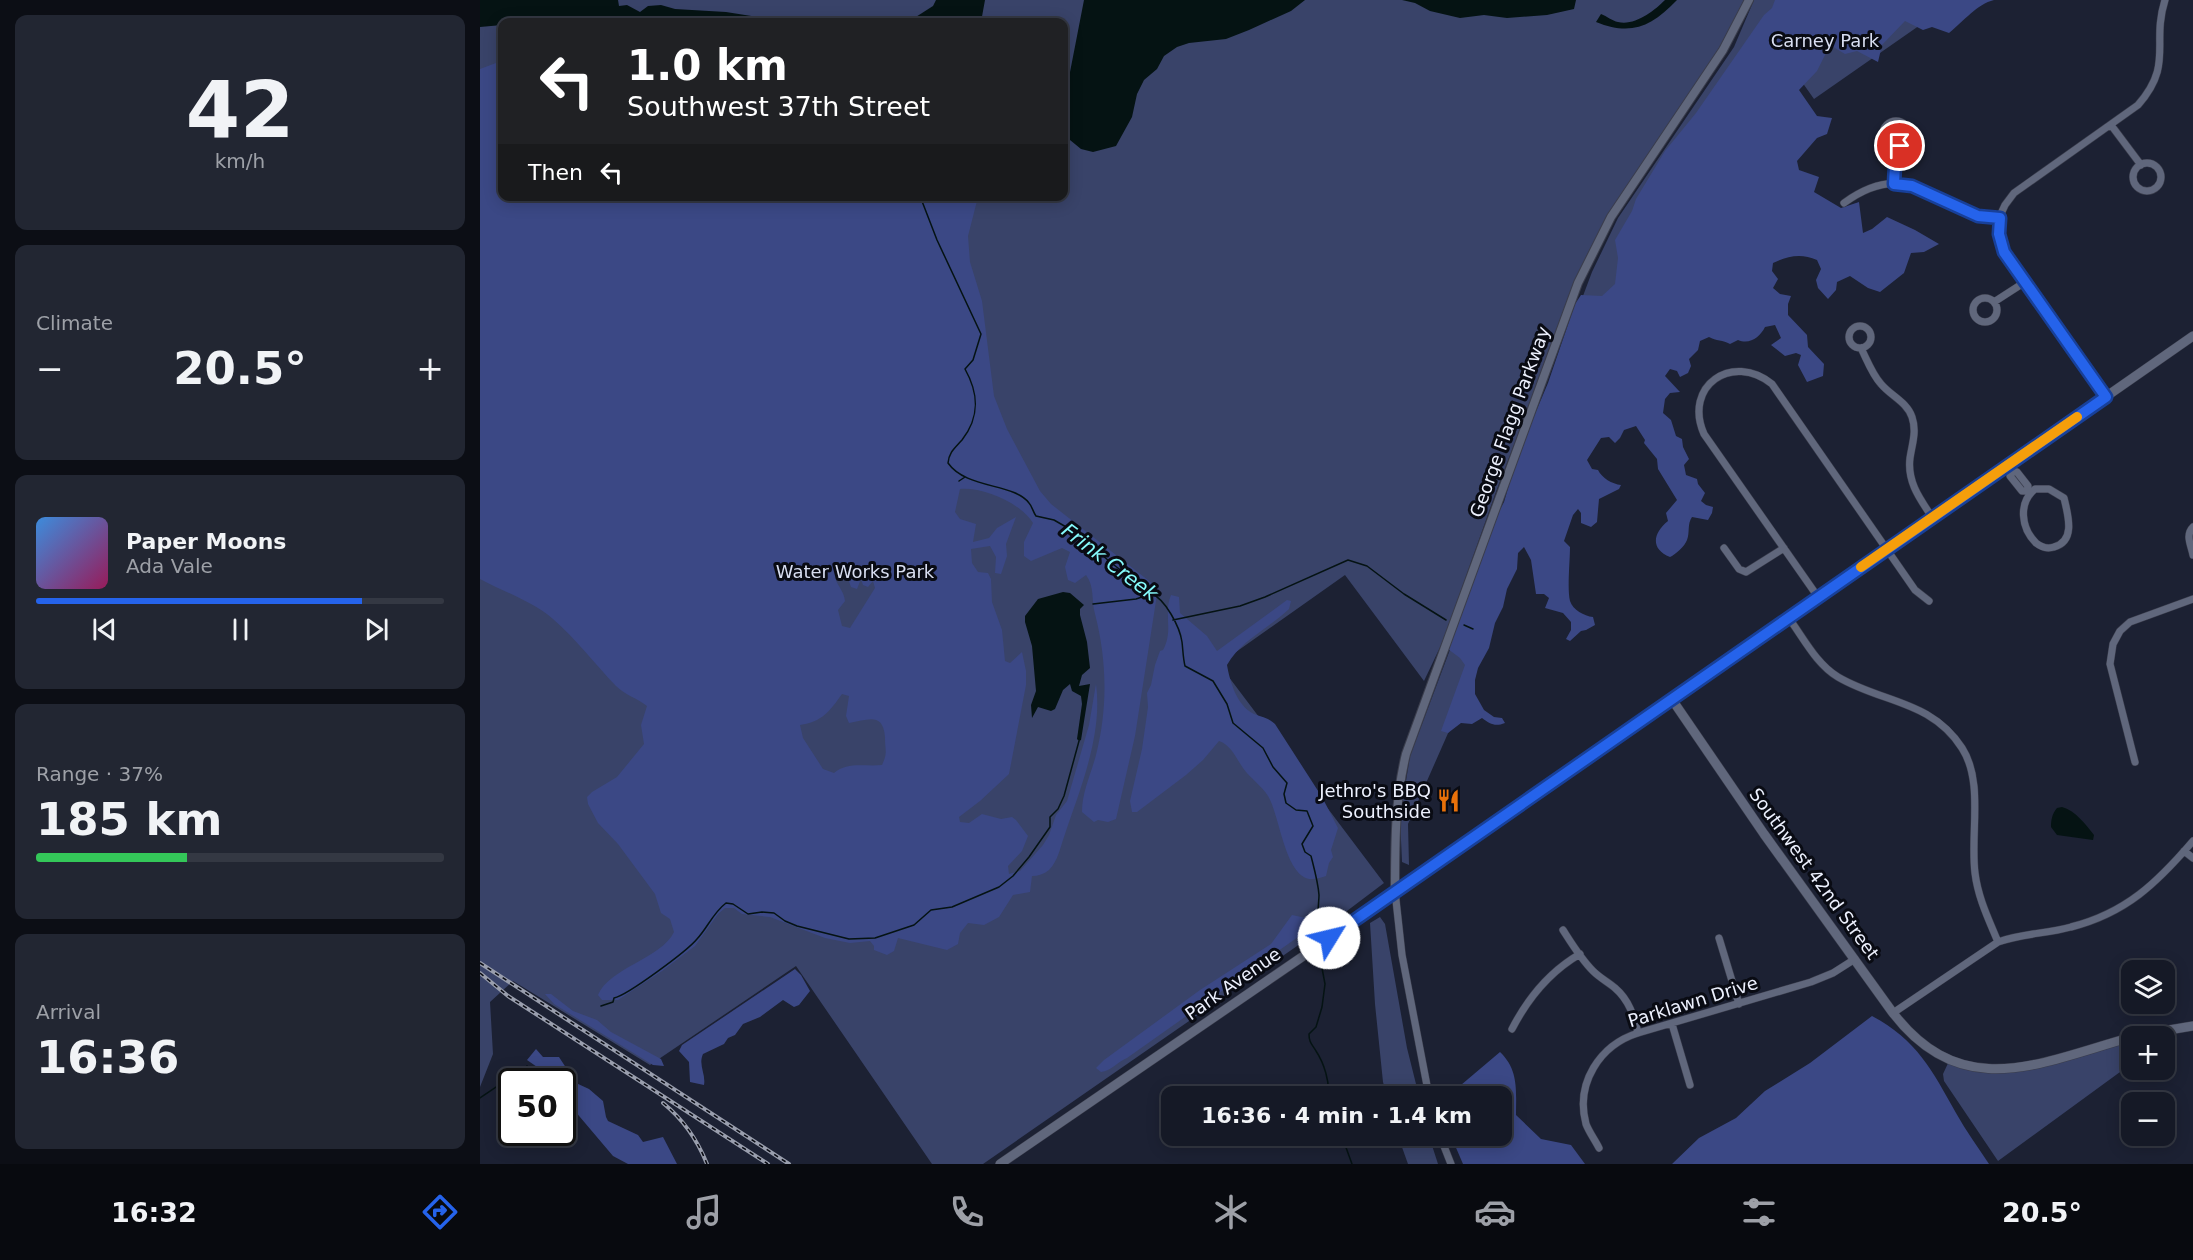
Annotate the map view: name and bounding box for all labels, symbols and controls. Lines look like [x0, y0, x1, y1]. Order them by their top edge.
park label: Carney Park [1771, 30, 1880, 51]
text: 1.0 km [627, 41, 788, 90]
icon: left [528, 42, 606, 120]
text: 42 [186, 65, 294, 155]
text: Southwest 37th Street [627, 91, 930, 122]
pin [1874, 120, 1925, 171]
icon: arrive [1883, 129, 1916, 162]
text: km/h [215, 149, 265, 173]
icon: left [595, 156, 628, 189]
text: Then [528, 160, 583, 185]
text: Climate [36, 311, 113, 335]
street label: George Flagg Parkway [1465, 323, 1554, 520]
text: 20.5° [173, 342, 307, 395]
text: − [36, 349, 64, 388]
text: + [416, 349, 444, 388]
water label: Frink Creek [1057, 518, 1164, 607]
text: Paper Moons [126, 529, 286, 554]
text: Ada Vale [126, 554, 213, 578]
park label: Water Works Park [776, 561, 935, 582]
icon: previous [88, 613, 121, 646]
icon: pause [224, 613, 257, 646]
icon: next [360, 613, 393, 646]
text: Range · 37% [36, 762, 163, 786]
place label: Jethro's BBQ Southside [1318, 780, 1431, 822]
street label: Southwest 42nd Street [1745, 784, 1884, 963]
restaurant icon: Jethro's BBQ Southside [1436, 788, 1462, 814]
text: 185 km [36, 793, 222, 846]
position arrow [1297, 906, 1361, 970]
street label: Park Avenue [1181, 943, 1284, 1024]
map controls [2121, 960, 2175, 1146]
button: layers [2121, 960, 2175, 1014]
street label: Parklawn Drive [1625, 972, 1760, 1031]
text: Arrival [36, 1000, 101, 1024]
button: + [2121, 1026, 2175, 1080]
text: 16:36 [36, 1031, 179, 1084]
speed limit sign: 50 [498, 1068, 576, 1146]
button: − [2121, 1092, 2175, 1146]
text: 16:36 · 4 min · 1.4 km [1201, 1103, 1472, 1128]
icon: directions [419, 1191, 461, 1233]
icon: music [683, 1191, 725, 1233]
icon: phone [946, 1191, 988, 1233]
icon: climate [1210, 1191, 1252, 1233]
icon: car [1474, 1191, 1516, 1233]
icon: filters [1738, 1191, 1780, 1233]
text: 16:32 [111, 1197, 197, 1228]
text: 20.5° [2002, 1197, 2082, 1228]

